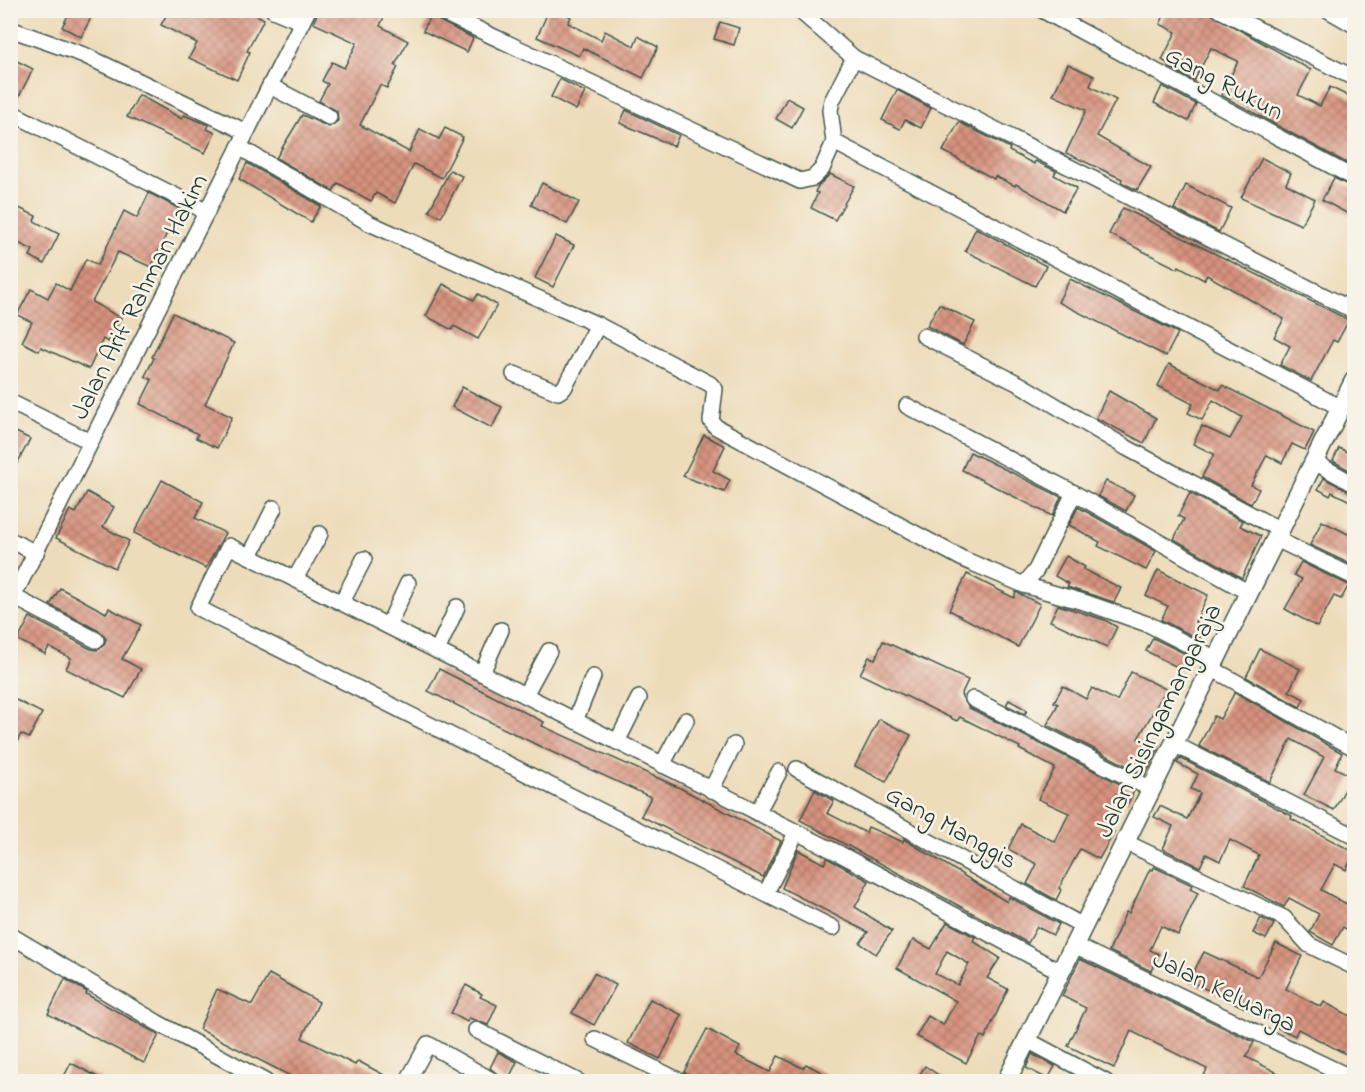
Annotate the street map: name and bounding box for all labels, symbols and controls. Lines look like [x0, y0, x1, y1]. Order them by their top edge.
street label: Gang Rukun [1157, 37, 1290, 132]
street label: Jalan Arif Rahman Hakim [62, 168, 219, 427]
street label: Jalan Sisingamangaraja [1086, 598, 1233, 845]
street label: Gang Manggis [878, 777, 1023, 880]
street label: Jalan Keluarga [1145, 941, 1302, 1044]

